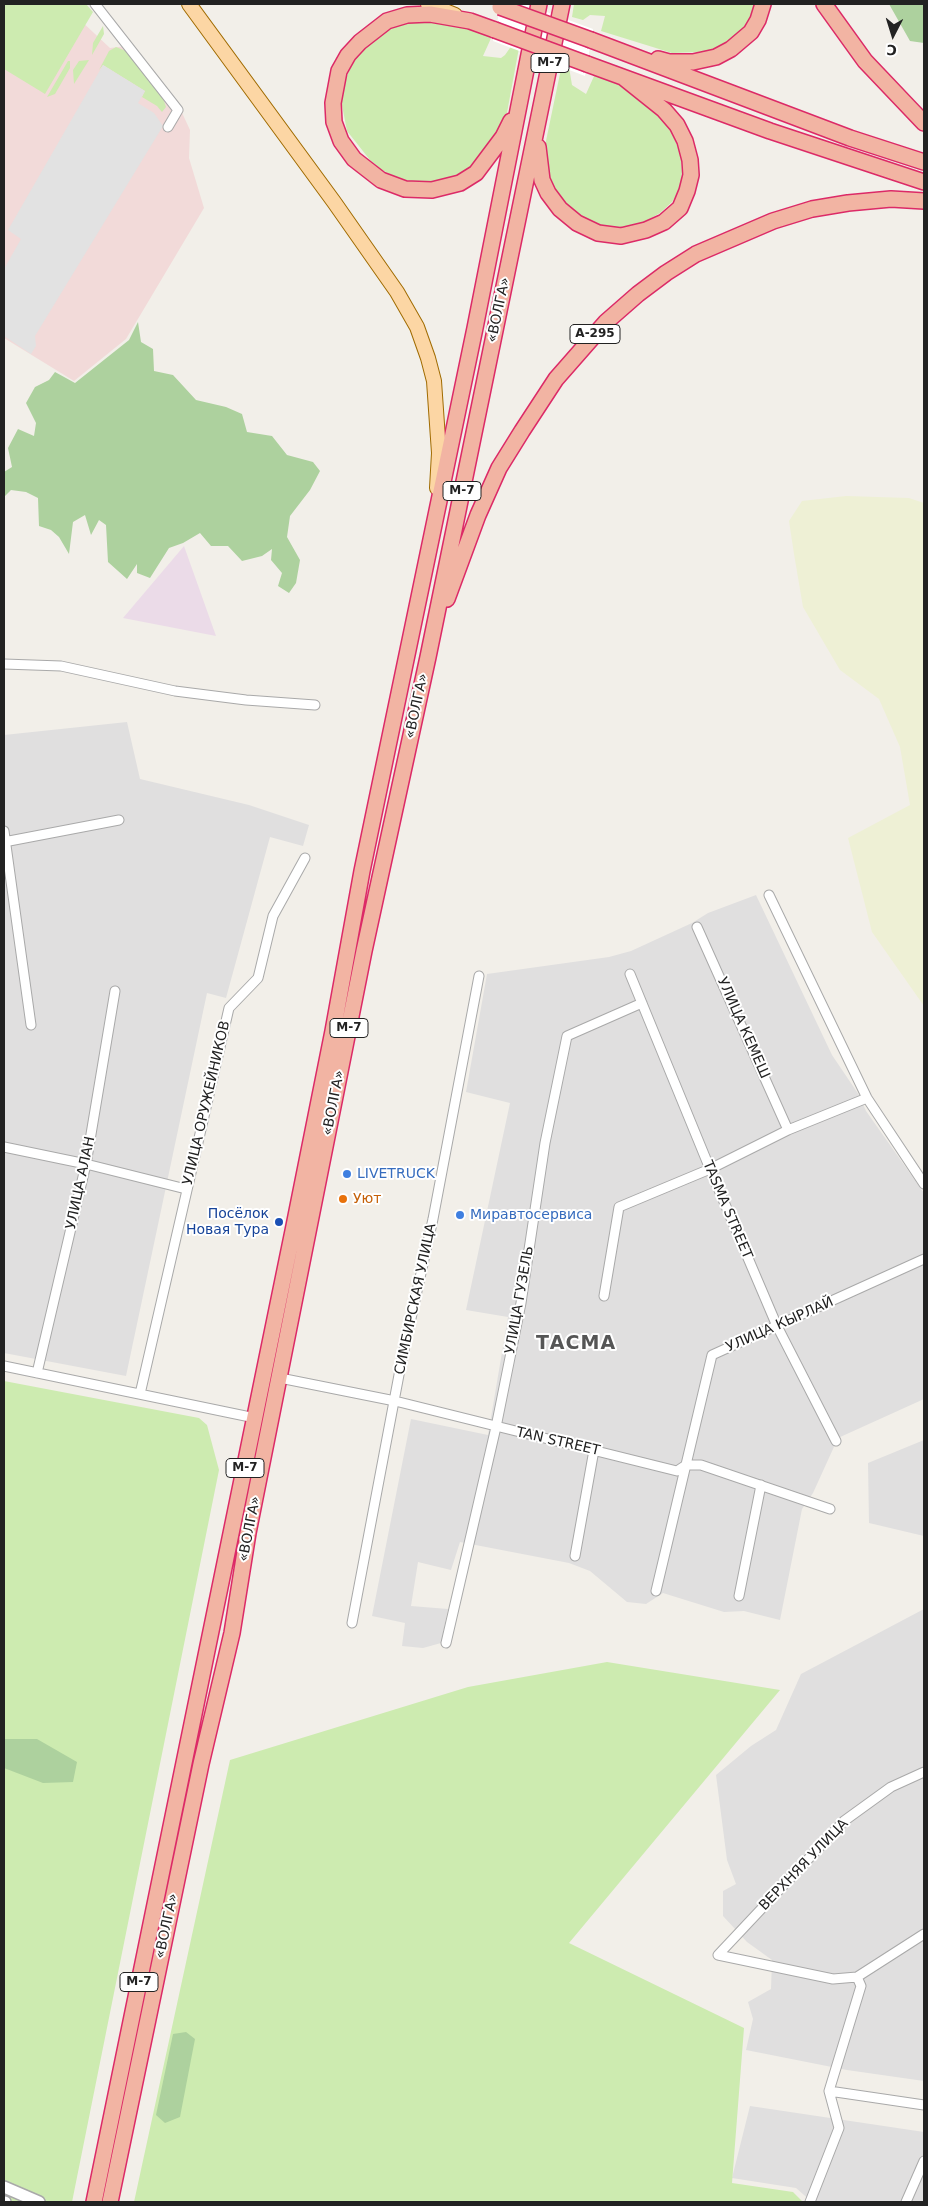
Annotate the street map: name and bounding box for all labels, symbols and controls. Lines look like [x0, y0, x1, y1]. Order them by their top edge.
north arrow [868, 10, 918, 60]
text: С [886, 42, 898, 58]
road number: М-7 [531, 54, 569, 72]
street label: «ВОЛГА» [484, 276, 514, 344]
road number: А-295 [570, 324, 620, 344]
road number: М-7 [443, 482, 481, 501]
street label: «ВОЛГА» [402, 672, 432, 740]
street label: УЛИЦА КЕМЕШ [713, 975, 773, 1081]
road number: М-7 [330, 1018, 368, 1038]
street label: УЛИЦА ОРУЖЕЙНИКОВ [180, 1019, 234, 1187]
street label: «ВОЛГА» [319, 1069, 349, 1137]
street label: УЛИЦА АЛАН [63, 1135, 99, 1231]
street label: TASMA STREET [699, 1158, 755, 1262]
place label: LIVETRUCK [357, 1166, 435, 1182]
marker: LIVETRUCK [341, 1168, 353, 1180]
place label: Уют [353, 1191, 381, 1207]
marker: Уют [337, 1193, 349, 1205]
place label: Посёлок Новая Тура [186, 1206, 269, 1238]
place label: Миравтосервиса [470, 1207, 592, 1223]
marker: Миравтосервиса [454, 1209, 466, 1221]
marker: Посёлок Новая Тура [273, 1216, 285, 1228]
street label: СИМБИРСКАЯ УЛИЦА [392, 1222, 440, 1376]
street label: УЛИЦА ГУЗЕЛЬ [502, 1245, 538, 1355]
street label: УЛИЦА КЫРЛАЙ [724, 1294, 836, 1356]
district label: ТАСМА [535, 1333, 617, 1355]
street label: TAN STREET [515, 1424, 601, 1460]
road number: М-7 [226, 1459, 264, 1478]
street label: «ВОЛГА» [235, 1495, 265, 1563]
street label: ВЕРХНЯЯ УЛИЦА [756, 1816, 852, 1914]
street label: «ВОЛГА» [152, 1892, 182, 1960]
road number: М-7 [120, 1972, 158, 1991]

